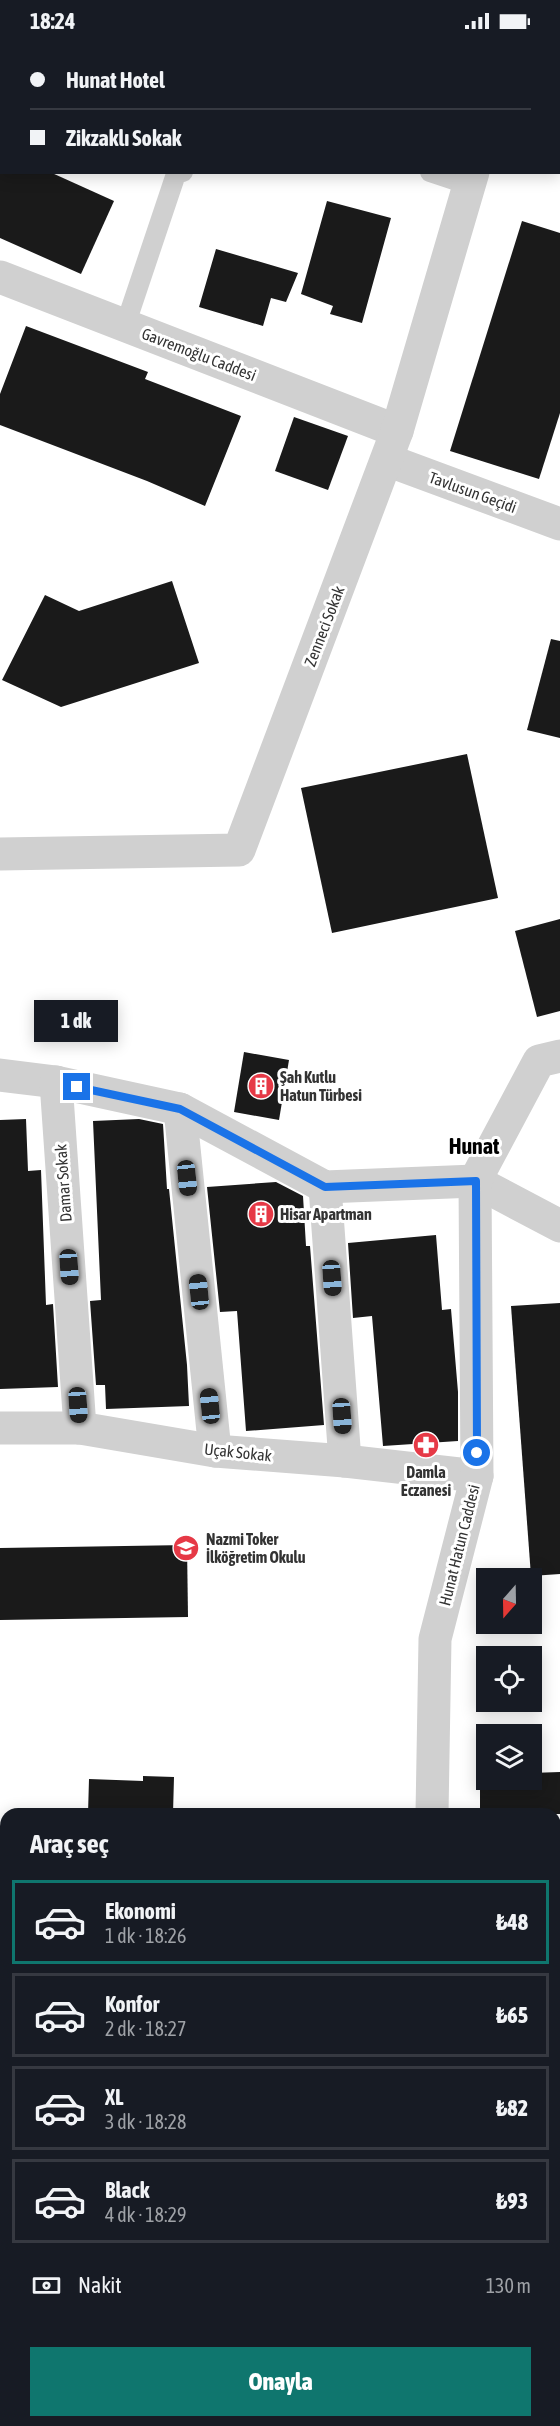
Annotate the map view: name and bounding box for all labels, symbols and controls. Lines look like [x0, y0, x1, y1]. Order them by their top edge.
text: 18:24 [30, 8, 75, 34]
text: Hunat Hotel [66, 67, 165, 93]
text: Zikzaklı Sokak [66, 125, 182, 151]
street label: Gavremoğlu Caddesi [139, 324, 259, 385]
street label: Tavlusun Geçidi [426, 468, 519, 517]
street label: Zenneci Sokak [300, 583, 348, 669]
callout: 1 dk [35, 1000, 119, 1042]
text: 1 dk [61, 1009, 91, 1032]
place label: Şah Kutlu Hatun Türbesi [280, 1068, 362, 1104]
building icon: Şah Kutlu Hatun Türbesi [246, 1071, 276, 1101]
route end [63, 1073, 90, 1100]
district label: Hunat [449, 1133, 500, 1159]
street label: Damar Sokak [51, 1143, 75, 1223]
car [176, 1159, 198, 1197]
building icon: Hisar Apartman [246, 1199, 276, 1229]
place label: Hisar Apartman [280, 1205, 372, 1223]
car [59, 1248, 79, 1286]
car [322, 1259, 342, 1297]
car [188, 1273, 210, 1311]
car [68, 1386, 88, 1424]
car [199, 1387, 221, 1425]
car [332, 1397, 352, 1435]
pharmacy icon: Damla Eczanesi [411, 1430, 441, 1460]
route start [463, 1439, 490, 1466]
street label: Uçak Sokak [203, 1440, 273, 1465]
place label: Damla Eczanesi [401, 1463, 451, 1499]
street label: Hunat Hatun Caddesi [435, 1482, 483, 1608]
place label: Nazmi Toker İlköğretim Okulu [206, 1530, 306, 1566]
school or university icon: Nazmi Toker İlköğretim Okulu [171, 1533, 201, 1563]
north arrow [476, 1568, 542, 1634]
map controls [476, 1568, 542, 1790]
button: locate [476, 1646, 542, 1712]
button: layers [476, 1724, 542, 1790]
text: Araç seç [30, 1828, 109, 1859]
icon: car [33, 1895, 87, 1949]
text: Ekonomi [105, 1898, 176, 1924]
text: ₺48 [496, 1909, 528, 1935]
text: 1 dk · 18:26 [105, 1924, 186, 1947]
icon: car [33, 1988, 87, 2042]
text: Konfor [105, 1991, 159, 2017]
text: ₺65 [496, 2002, 528, 2028]
text: 2 dk · 18:27 [105, 2017, 186, 2040]
icon: car [33, 2081, 87, 2135]
text: XL [105, 2084, 123, 2110]
text: ₺82 [496, 2095, 528, 2121]
text: 3 dk · 18:28 [105, 2110, 186, 2133]
icon: car [33, 2174, 87, 2228]
text: Black [105, 2177, 149, 2203]
text: ₺93 [496, 2188, 528, 2214]
text: 4 dk · 18:29 [105, 2203, 186, 2226]
icon: cash [30, 2269, 63, 2302]
text: Nakit [78, 2272, 122, 2298]
text: 130 m [486, 2274, 531, 2297]
button: Onayla [30, 2347, 531, 2416]

